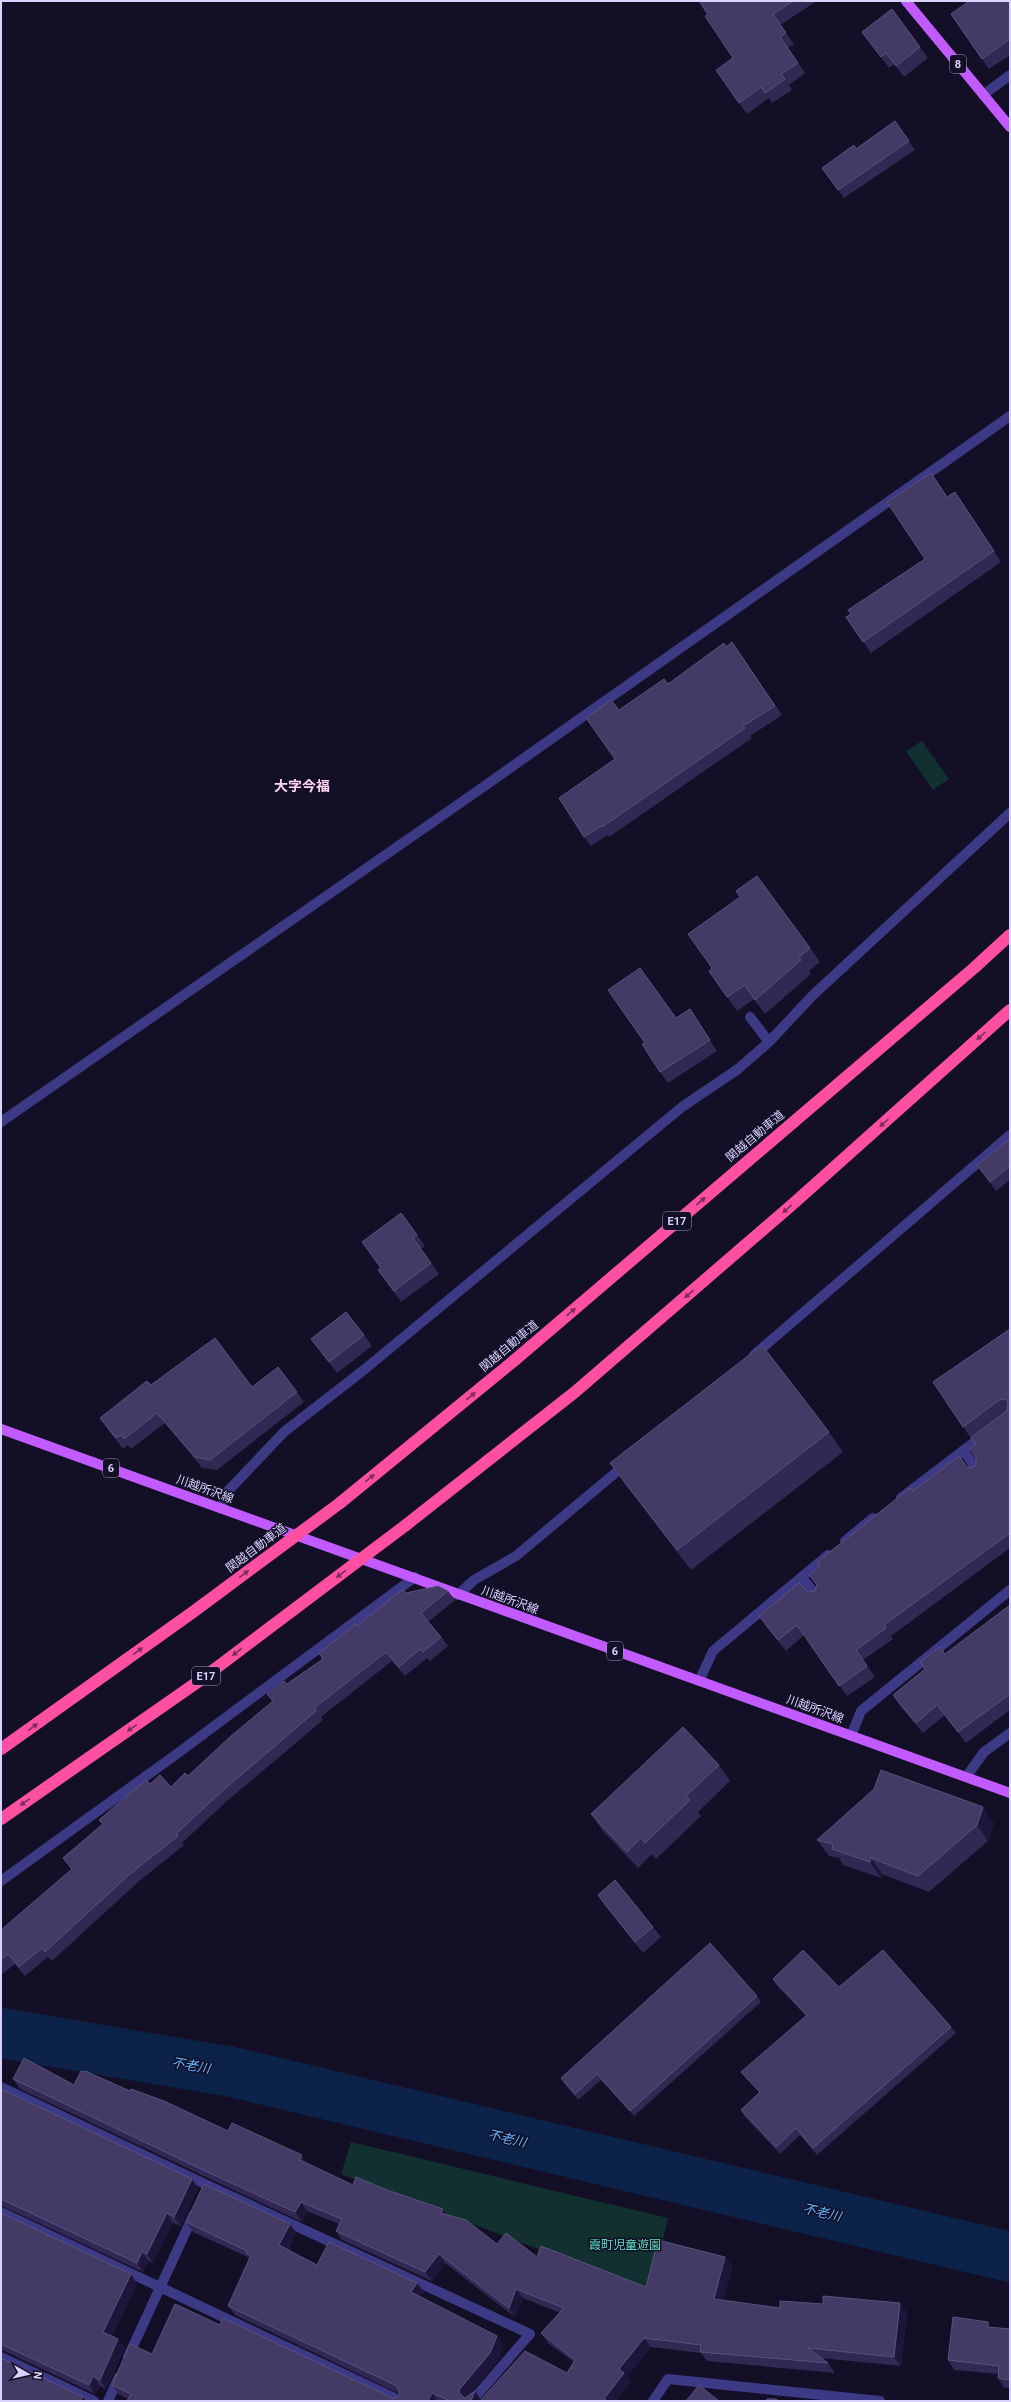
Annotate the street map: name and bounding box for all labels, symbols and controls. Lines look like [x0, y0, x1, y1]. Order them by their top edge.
road number: 8 [950, 55, 966, 73]
district label: 大字今福 [274, 778, 330, 794]
one-way arrow [976, 1031, 986, 1041]
street label: 関越自動車道 [723, 1107, 787, 1165]
one-way arrow [879, 1118, 889, 1127]
one-way arrow [696, 1196, 707, 1205]
one-way arrow [782, 1205, 793, 1214]
road number: E17 [663, 1212, 691, 1230]
one-way arrow [684, 1289, 693, 1298]
one-way arrow [565, 1308, 576, 1317]
street label: 関越自動車道 [477, 1317, 541, 1375]
one-way arrow [466, 1391, 476, 1400]
road number: 6 [103, 1459, 119, 1477]
street label: 川越所沢線 [174, 1472, 236, 1506]
one-way arrow [365, 1474, 376, 1482]
street label: 関越自動車道 [223, 1521, 289, 1575]
one-way arrow [238, 1570, 249, 1579]
one-way arrow [336, 1570, 346, 1578]
street label: 川越所沢線 [479, 1583, 541, 1617]
road number: 6 [607, 1642, 623, 1660]
one-way arrow [133, 1647, 144, 1655]
one-way arrow [232, 1648, 243, 1657]
road number: E17 [192, 1667, 220, 1685]
street label: 川越所沢線 [784, 1692, 846, 1726]
one-way arrow [27, 1722, 38, 1731]
one-way arrow [126, 1724, 137, 1732]
one-way arrow [20, 1798, 30, 1806]
water label: 不老川 [170, 2055, 213, 2077]
water label: 不老川 [486, 2127, 530, 2151]
water label: 不老川 [801, 2201, 845, 2225]
park label: 霞町児童遊園 [589, 2238, 661, 2252]
north arrow [8, 2354, 48, 2394]
text: N [30, 2371, 44, 2380]

